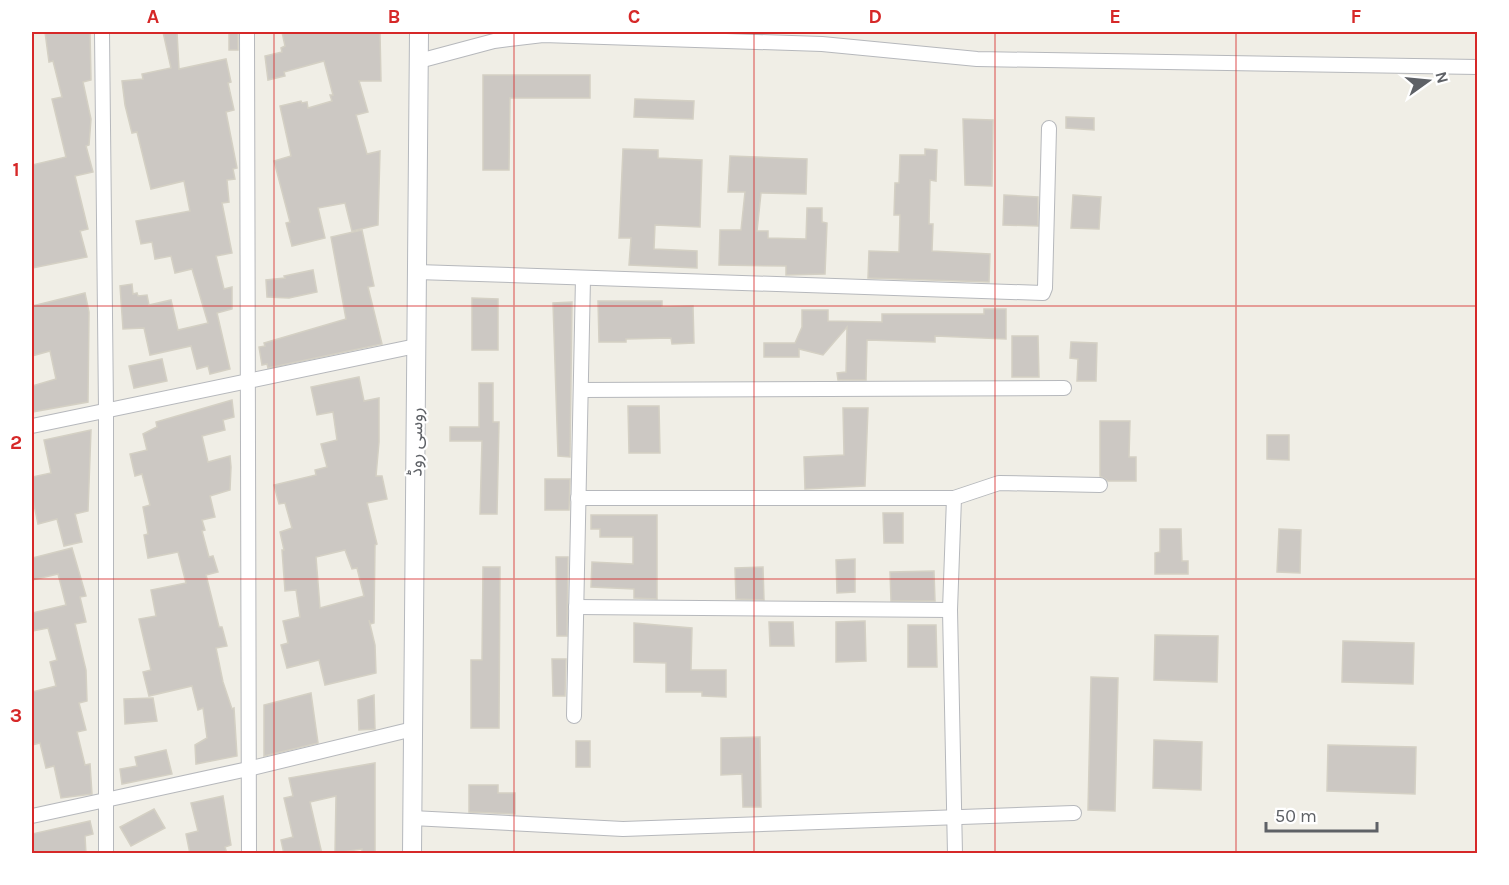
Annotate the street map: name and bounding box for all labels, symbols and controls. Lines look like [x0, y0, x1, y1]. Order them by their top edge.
text: A [147, 5, 160, 28]
text: B [388, 5, 400, 28]
text: C [628, 5, 640, 28]
text: D [868, 5, 882, 28]
text: E [1109, 5, 1121, 28]
text: F [1351, 5, 1362, 28]
north arrow [1398, 51, 1458, 111]
text: N [1431, 69, 1453, 85]
text: 1 [12, 158, 20, 181]
street label: روسی روڈ [404, 407, 428, 477]
text: 2 [10, 431, 22, 454]
text: 3 [10, 704, 22, 727]
scale bar [1266, 795, 1377, 833]
text: 50 m [1275, 805, 1317, 827]

